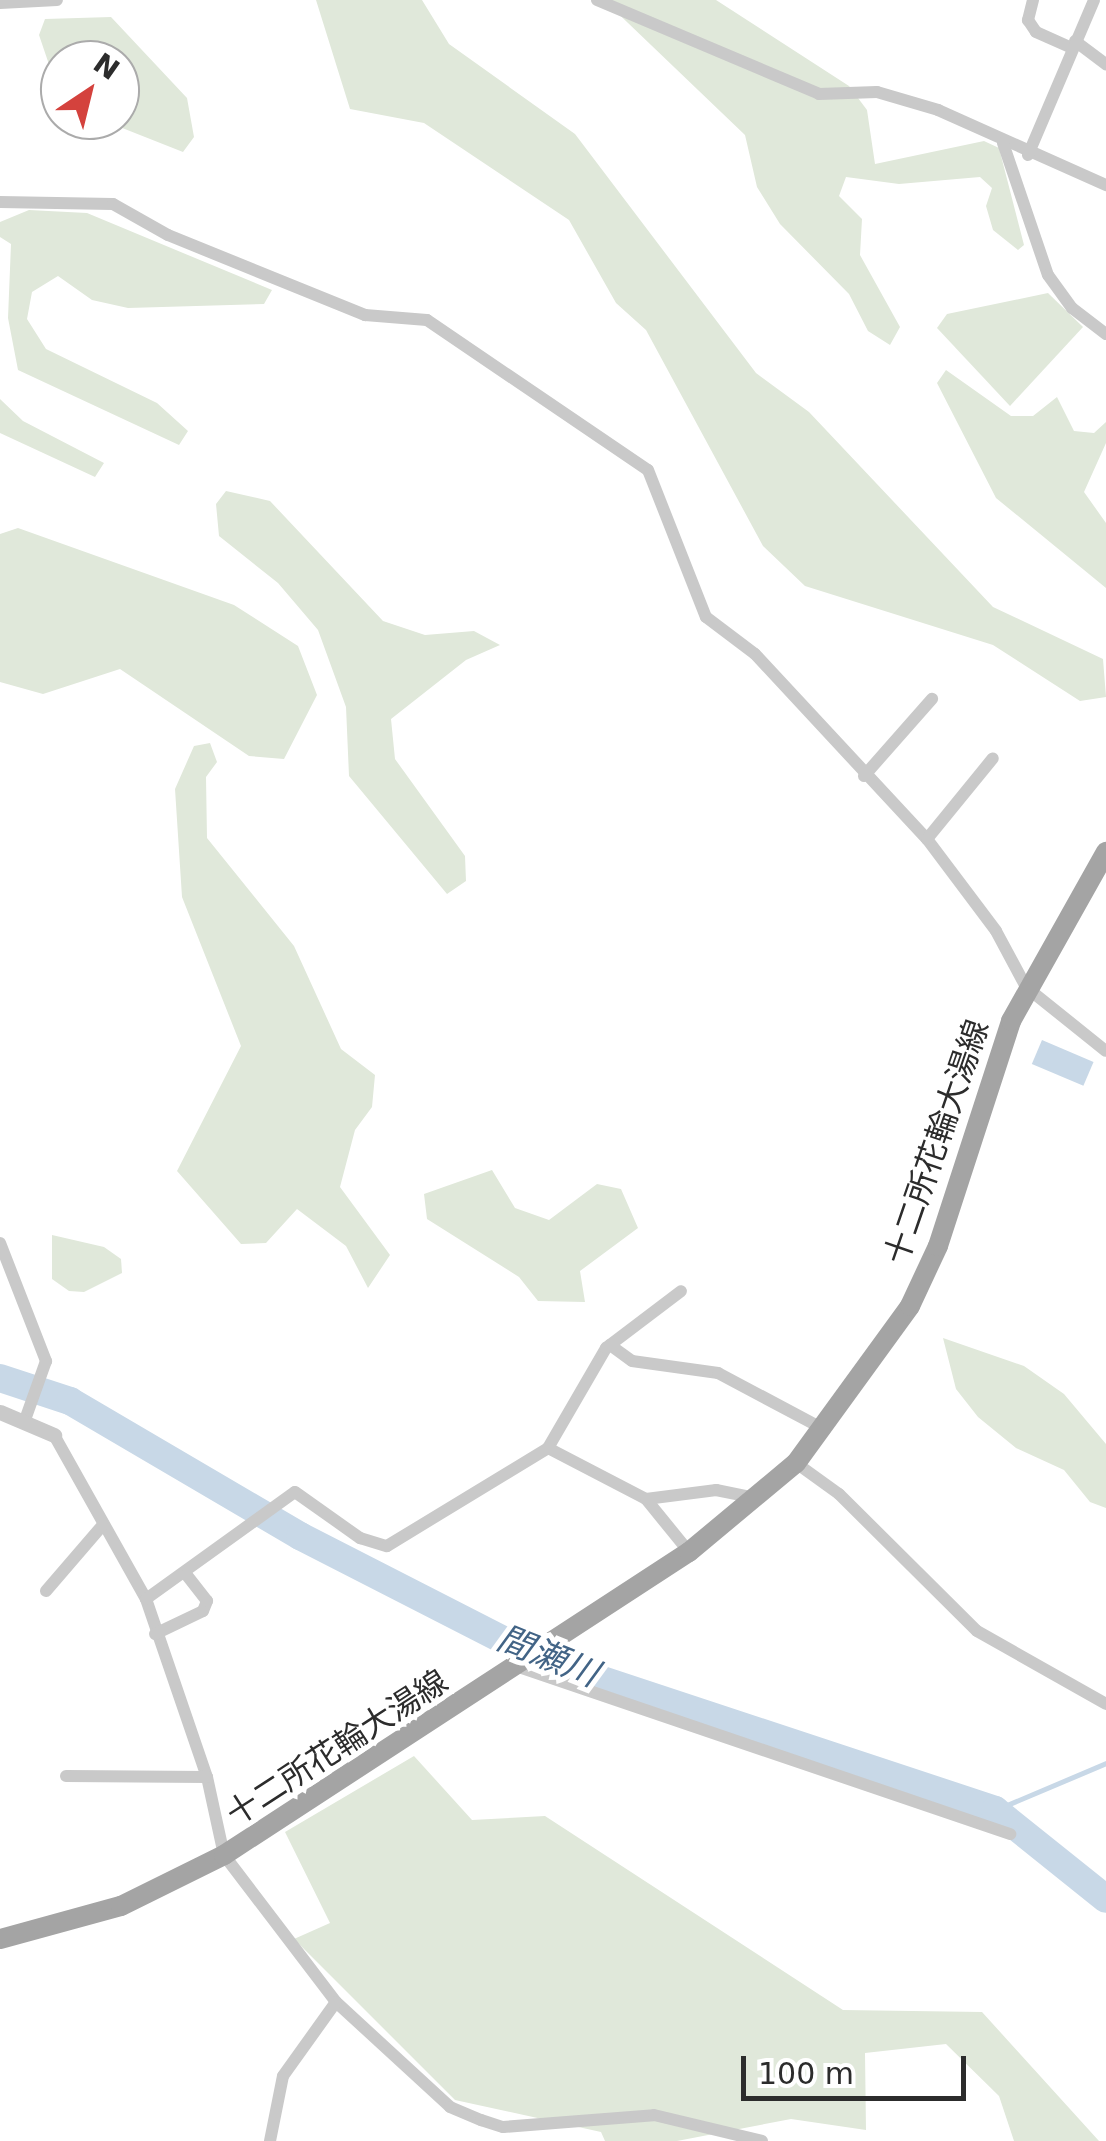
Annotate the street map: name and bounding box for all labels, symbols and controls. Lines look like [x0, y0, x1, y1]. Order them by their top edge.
north arrow [40, 40, 140, 140]
text: N [87, 46, 125, 87]
street label: 十二所花輪大湯線 [877, 1015, 997, 1269]
water label: 間瀬川 [491, 1617, 605, 1695]
street label: 十二所花輪大湯線 [219, 1662, 455, 1834]
scale bar [746, 2036, 971, 2098]
text: 100 m [758, 2056, 854, 2091]

